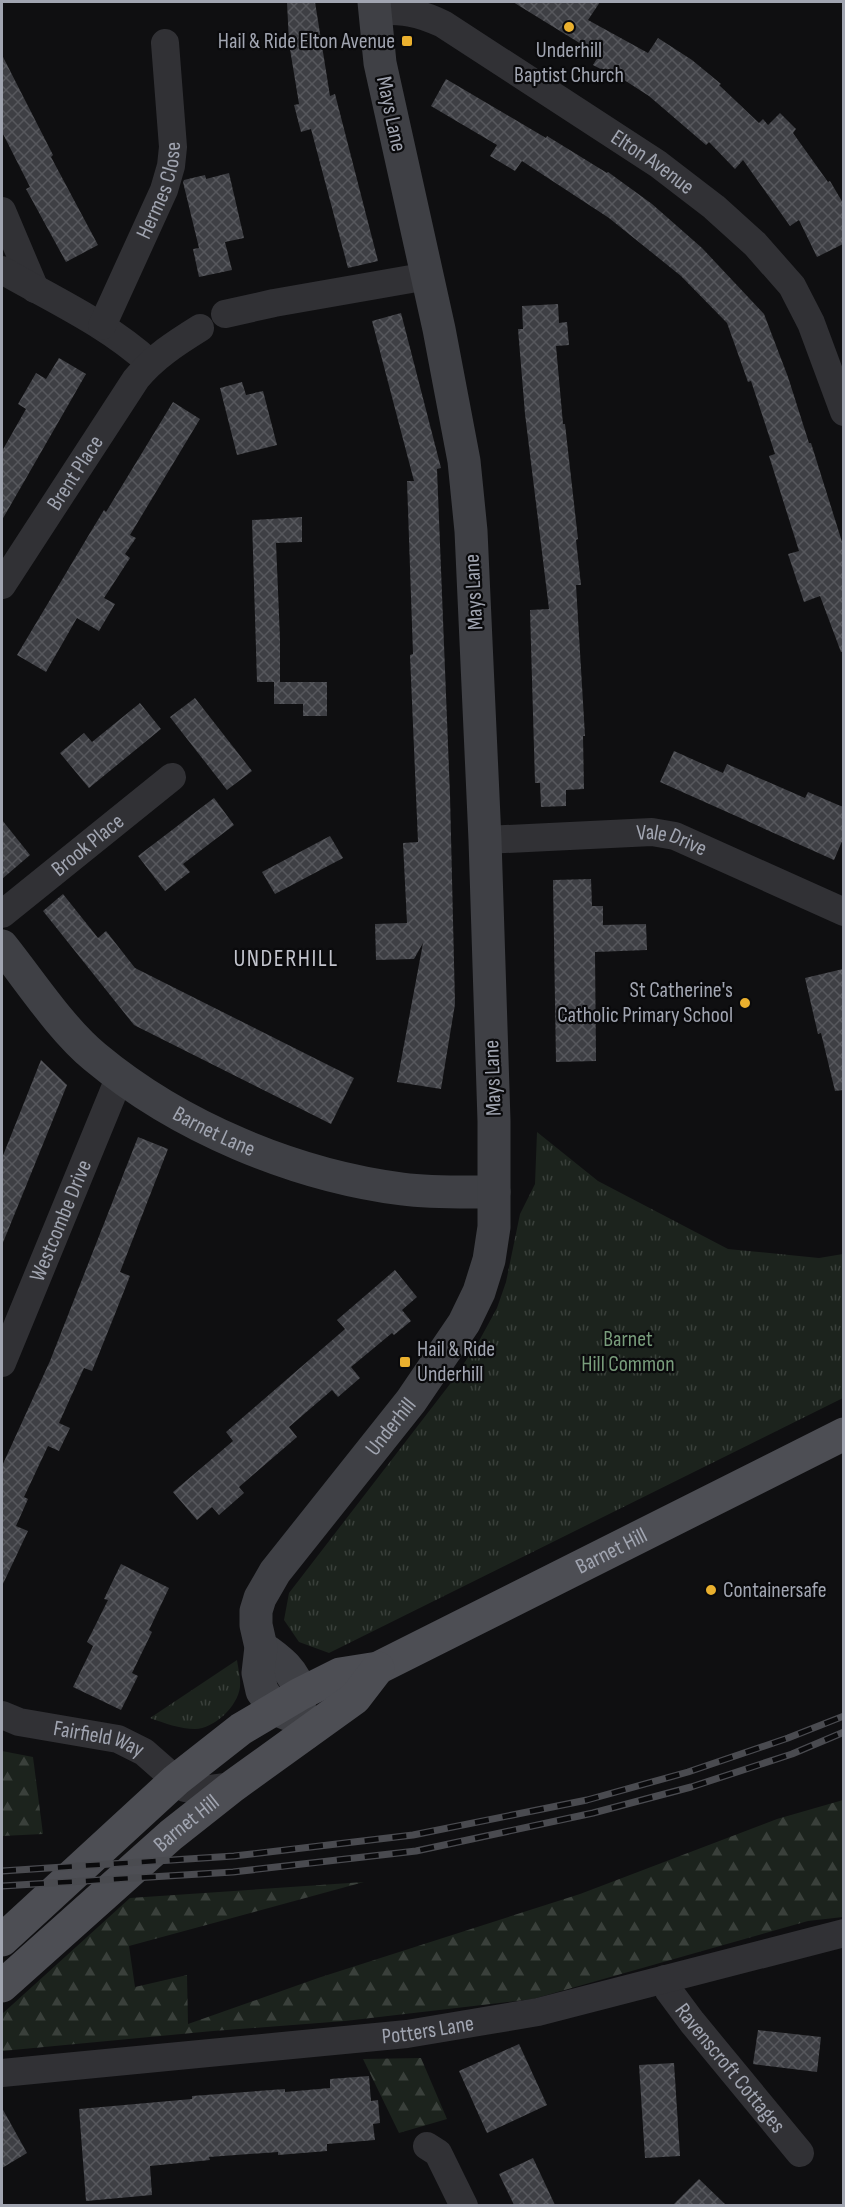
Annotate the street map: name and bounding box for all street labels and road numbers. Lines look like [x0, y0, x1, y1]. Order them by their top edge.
street label: Mays Lane [370, 74, 412, 154]
street label: Elton Avenue [606, 124, 700, 200]
street label: Hermes Close [130, 141, 187, 243]
street label: Brent Place [41, 430, 109, 515]
street label: Mays Lane [459, 553, 489, 631]
street label: Brook Place [46, 808, 129, 882]
street label: Vale Drive [636, 818, 711, 862]
street label: Mays Lane [478, 1039, 508, 1117]
street label: Barnet Lane [168, 1100, 259, 1163]
street label: Westcombe Drive [24, 1156, 98, 1285]
street label: Underhill [359, 1392, 422, 1461]
street label: Barnet Hill [571, 1522, 652, 1580]
street label: Fairfield Way [51, 1715, 149, 1764]
street label: Barnet Hill [148, 1789, 225, 1858]
street label: Ravenscroft Cottages [669, 1998, 791, 2138]
street label: Potters Lane [381, 2009, 476, 2050]

